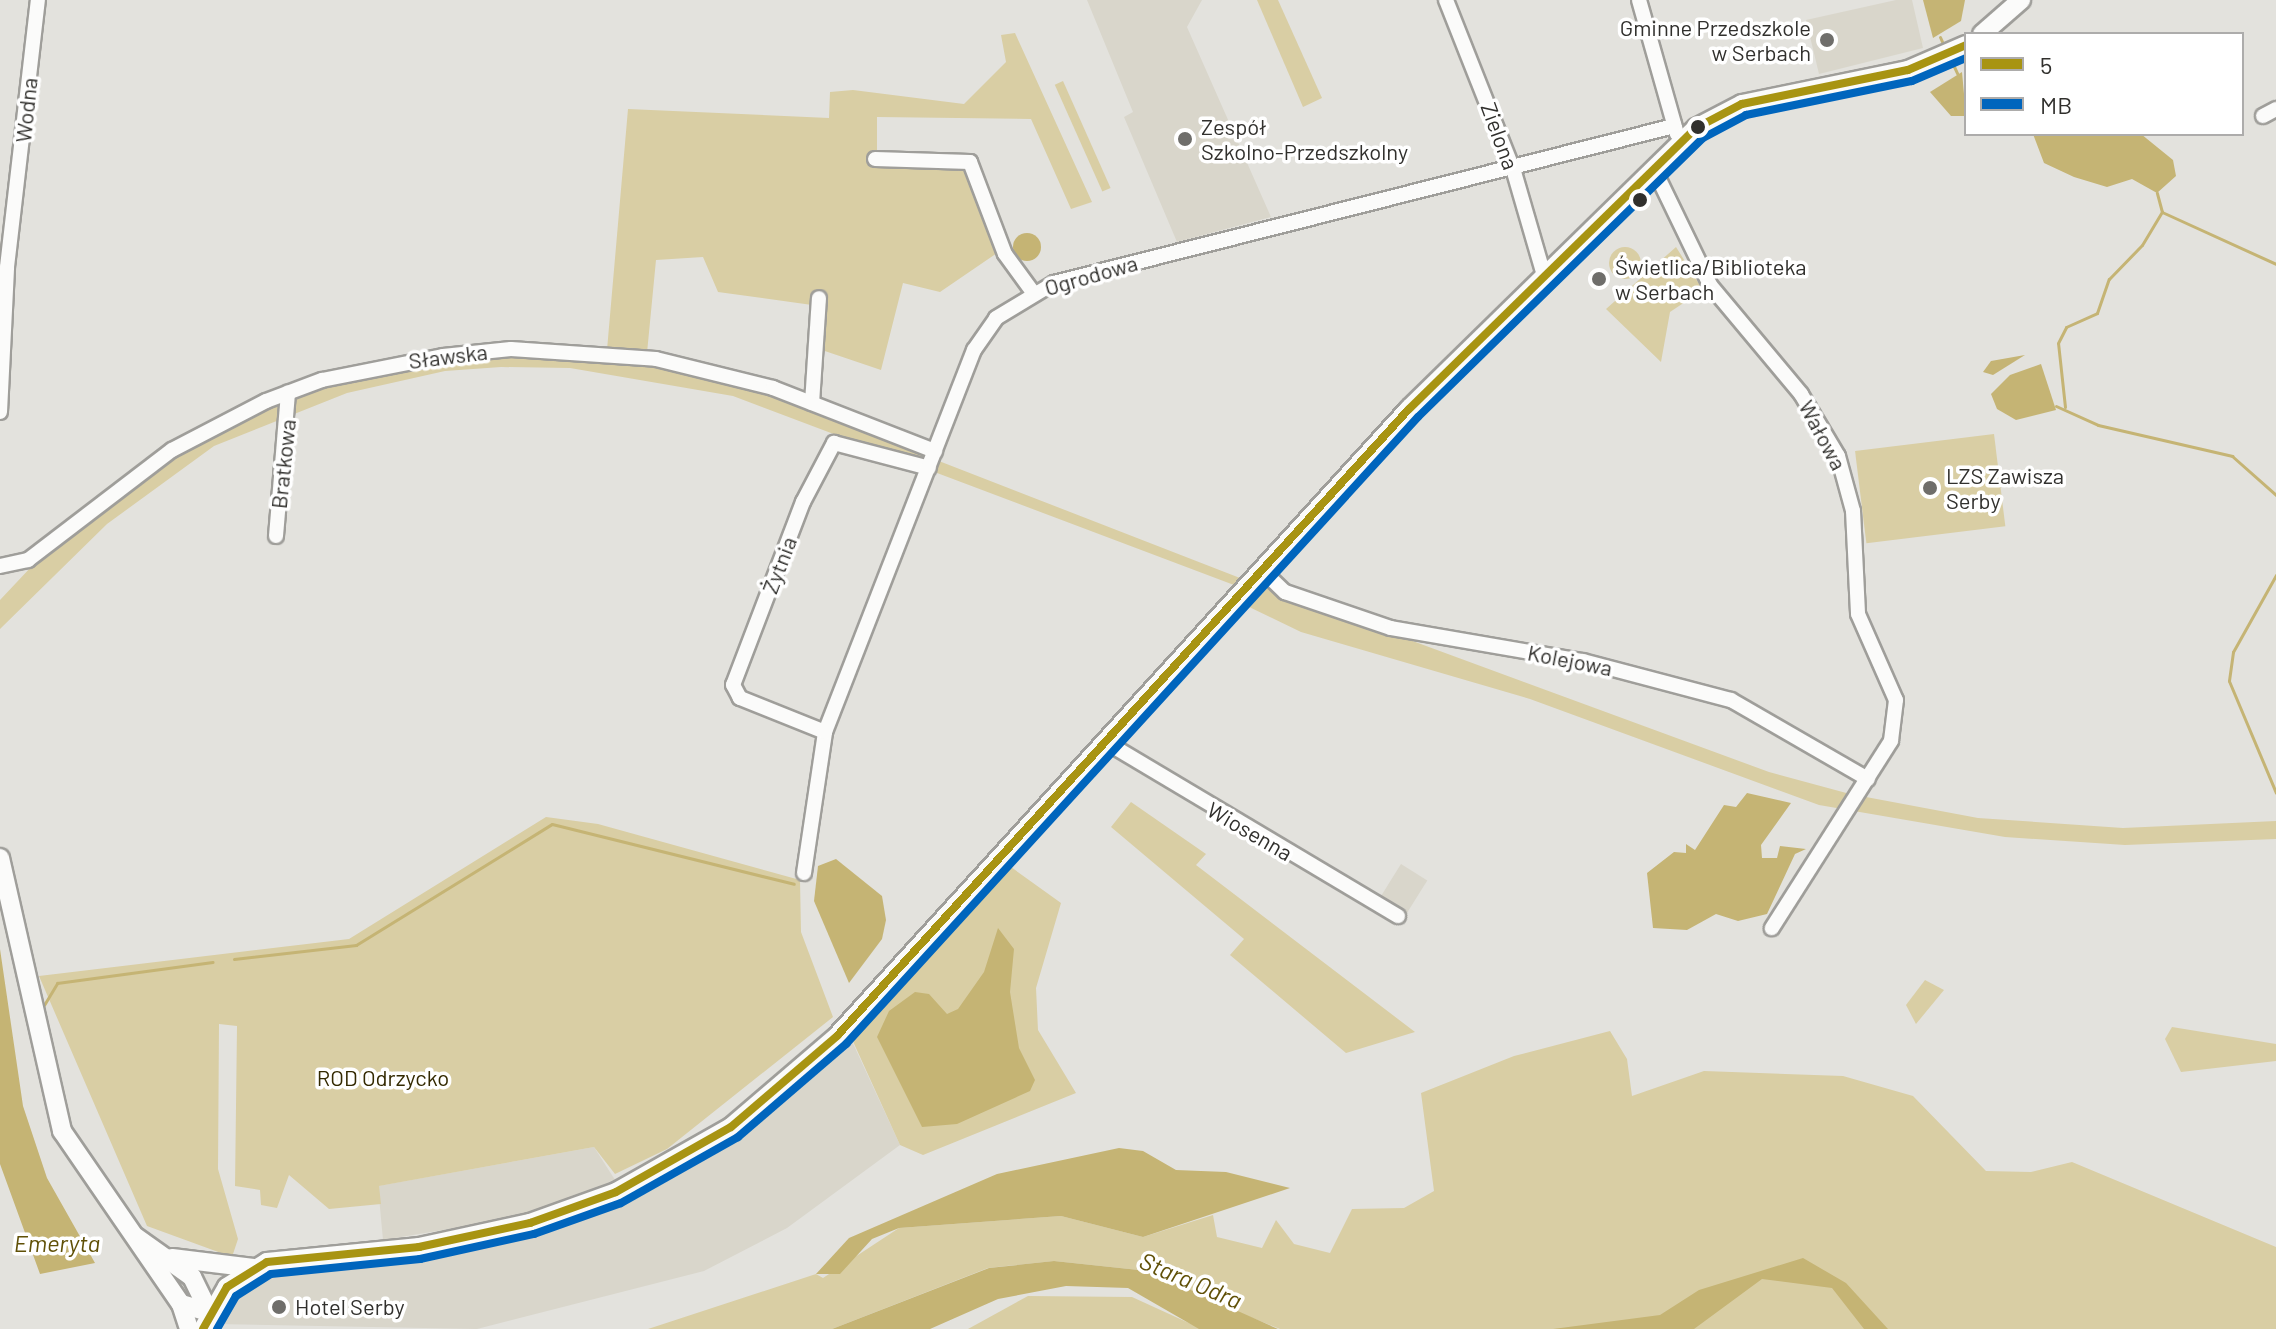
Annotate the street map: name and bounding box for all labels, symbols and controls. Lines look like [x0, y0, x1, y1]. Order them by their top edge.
place label: Gminne Przedszkole w Serbach [1620, 14, 1811, 66]
marker: Gminne Przedszkole w Serbach [1818, 31, 1836, 49]
legend [1964, 32, 2244, 136]
text: 5 [2040, 50, 2052, 79]
street label: Wodna [9, 76, 43, 144]
text: MB [2040, 90, 2072, 119]
street label: Zielona [1476, 99, 1524, 173]
place label: Zespół Szkolno-Przedszkolny [1201, 113, 1408, 164]
unlabelled marker [1690, 119, 1706, 135]
marker: Zespół Szkolno-Przedszkolny [1176, 130, 1194, 148]
unlabelled marker [1632, 192, 1648, 208]
street label: Ogrodowa [1041, 249, 1141, 301]
place label: Świetlica/Biblioteka w Serbach [1615, 253, 1806, 304]
marker: Świetlica/Biblioteka w Serbach [1590, 270, 1608, 288]
street label: Sławska [407, 338, 489, 374]
street label: Wałowa [1794, 395, 1852, 475]
street label: Bratkowa [265, 418, 301, 510]
place label: LZS Zawisza Serby [1946, 462, 2064, 514]
marker: LZS Zawisza Serby [1921, 479, 1939, 497]
street label: Żytnia [756, 533, 802, 597]
street label: Kolejowa [1525, 639, 1615, 681]
street label: Wiosenna [1203, 796, 1297, 866]
park label: ROD Odrzycko [317, 1065, 449, 1091]
water label: Emeryta [14, 1229, 100, 1257]
water label: Stara Odra [1136, 1246, 1246, 1314]
place label: Hotel Serby [295, 1294, 405, 1320]
marker: Hotel Serby [270, 1298, 288, 1316]

